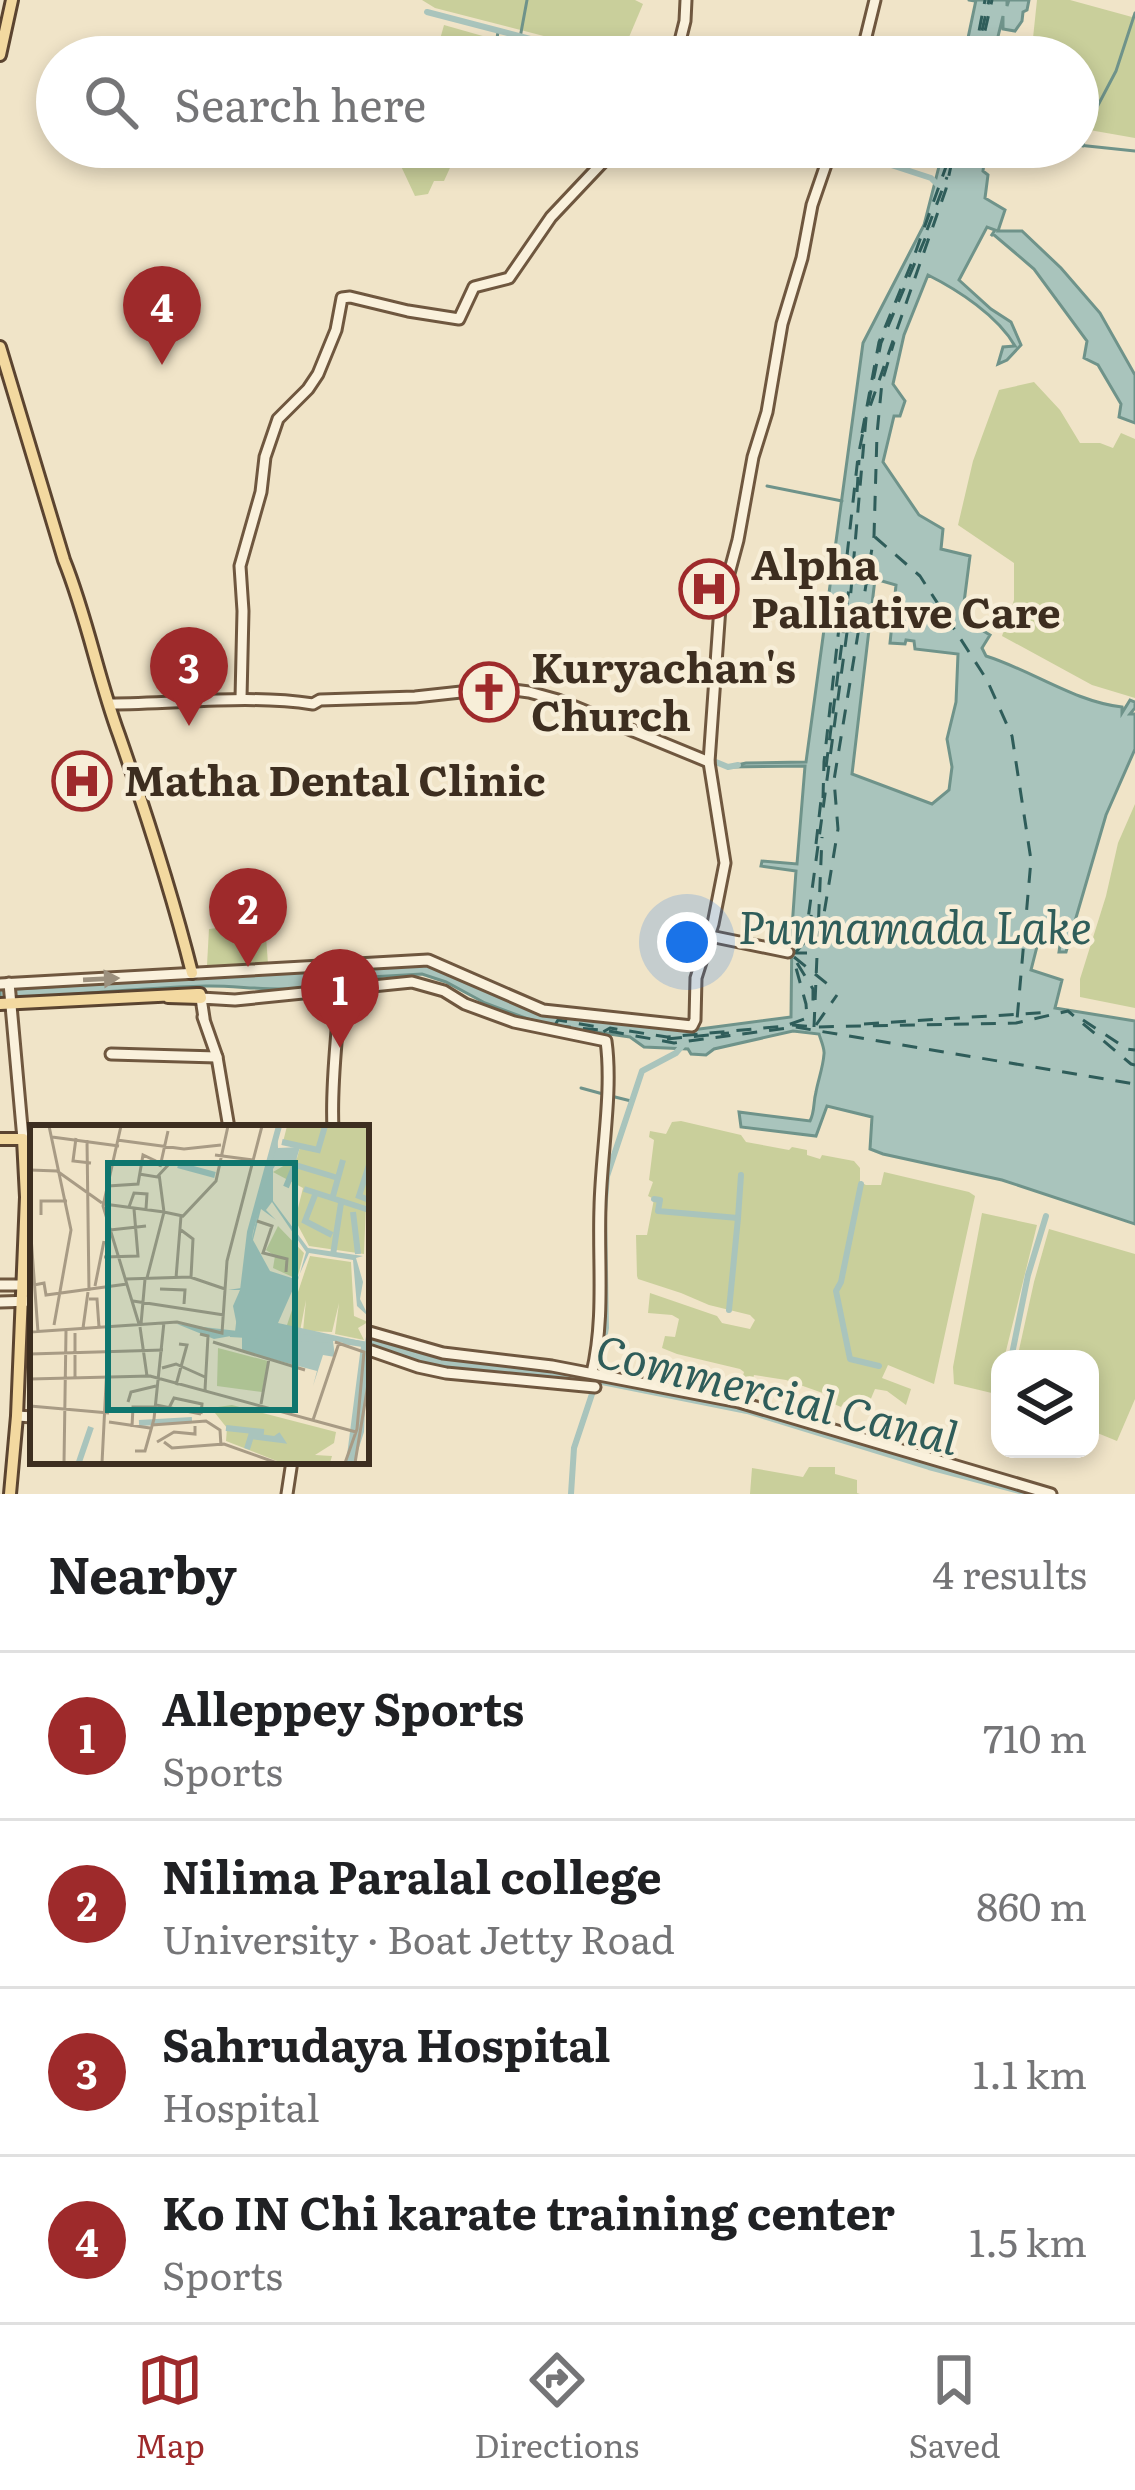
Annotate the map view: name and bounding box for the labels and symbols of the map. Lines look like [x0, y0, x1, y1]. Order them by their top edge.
pin: 4 [123, 266, 201, 365]
place label: Alpha Palliative Care [751, 531, 1061, 641]
hospital icon: Alpha Palliative Care [678, 558, 740, 620]
pin: 3 [150, 627, 228, 726]
place label: Kuryachan's Church [531, 634, 796, 744]
church icon: Kuryachan's Church [458, 661, 520, 723]
place label: Matha Dental Clinic [124, 747, 546, 809]
hospital icon: Matha Dental Clinic [51, 750, 113, 812]
pin: 2 [209, 868, 287, 967]
water label: Punnamada Lake [738, 891, 1092, 958]
your location [657, 912, 717, 972]
pin: 1 [301, 949, 379, 1048]
one-way arrow [83, 969, 121, 988]
inset map [30, 1125, 369, 1464]
water label: Commercial Canal [589, 1314, 967, 1469]

